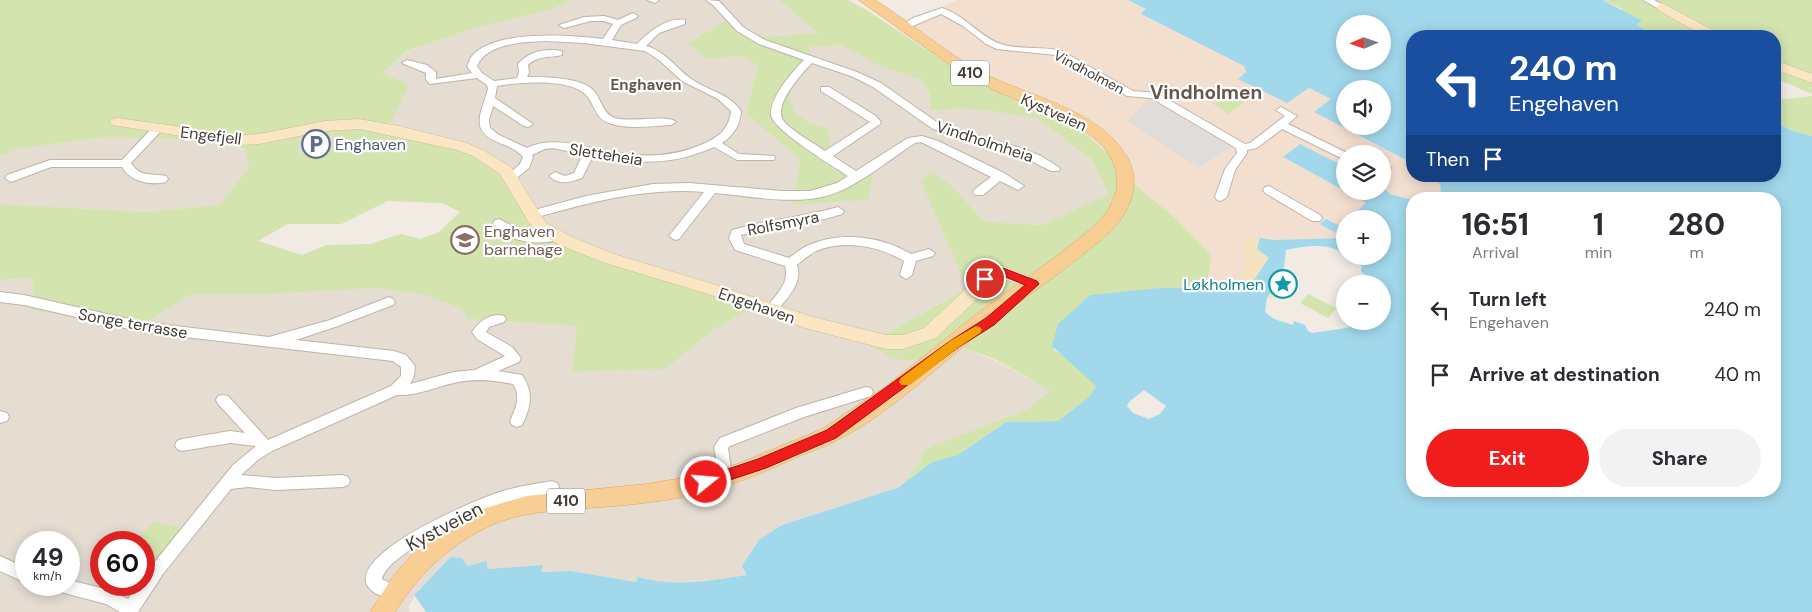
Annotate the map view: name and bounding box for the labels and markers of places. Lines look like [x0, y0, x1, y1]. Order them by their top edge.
parking icon: Enghaven [301, 129, 331, 159]
place label: Enghaven [335, 134, 406, 155]
place label: Enghaven barnehage [484, 221, 563, 260]
school or university icon: Enghaven barnehage [450, 225, 480, 255]
pin [964, 258, 1006, 300]
place icon: Løkholmen [1268, 269, 1298, 299]
place label: Løkholmen [1183, 274, 1264, 295]

